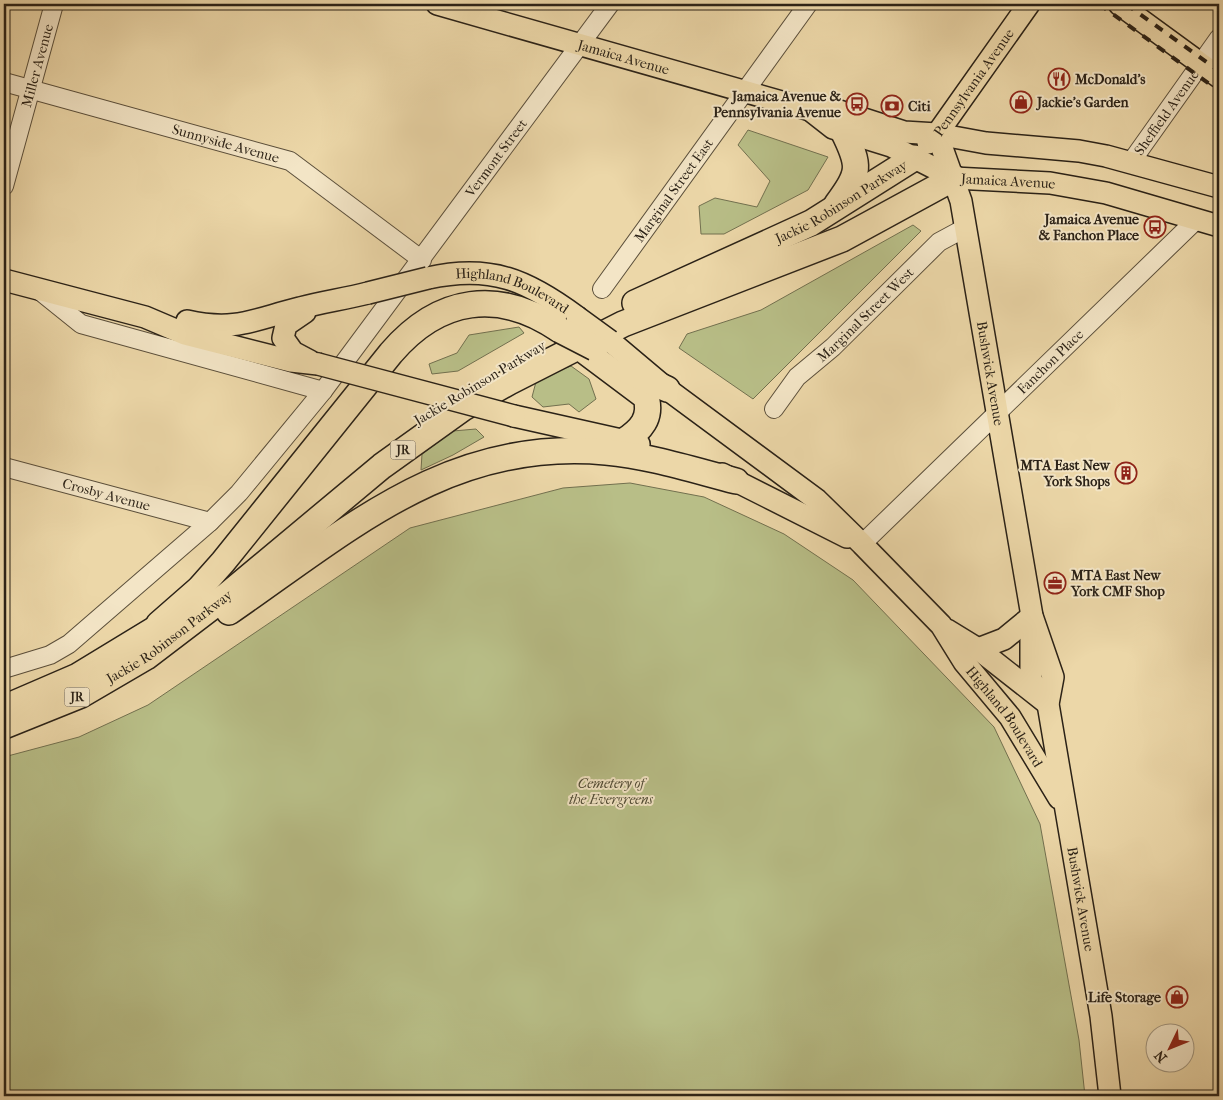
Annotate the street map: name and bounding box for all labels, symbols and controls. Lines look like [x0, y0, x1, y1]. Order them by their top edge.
street label: Miller Avenue [18, 22, 57, 109]
street label: Pennsylvania Avenue [930, 25, 1017, 139]
street label: Jamaica Avenue [575, 36, 671, 78]
street label: Sheffield Avenue [1130, 66, 1202, 158]
restaurant icon: McDonald's [1047, 67, 1071, 91]
place label: McDonald's [1074, 71, 1146, 88]
place label: Jamaica Avenue & Pennsylvania Avenue [713, 88, 841, 121]
shop icon: Jackie's Garden [1009, 90, 1033, 114]
bus stop icon: Jamaica Avenue & Pennsylvania Avenue [845, 92, 869, 116]
bank icon: Citi [880, 94, 904, 118]
place label: Jackie's Garden [1035, 94, 1130, 111]
place label: Citi [908, 98, 931, 115]
street label: Vermont Street [461, 115, 530, 201]
street label: Sunnyside Avenue [170, 120, 281, 166]
street label: Marginal Street East [630, 135, 717, 245]
street label: Jackie Robinson Parkway [771, 156, 911, 247]
street label: Jamaica Avenue [960, 170, 1057, 192]
place label: Jamaica Avenue & Fanchon Place [1039, 211, 1139, 244]
bus stop icon: Jamaica Avenue & Fanchon Place [1143, 215, 1167, 239]
street label: Highland Boulevard [455, 264, 572, 317]
street label: Marginal Street West [813, 264, 917, 365]
street label: Bushwick Avenue [973, 320, 1008, 427]
street label: Fanchon Place [1013, 325, 1087, 398]
street label: Jackie Robinson Parkway [410, 337, 549, 430]
road number: JR [390, 440, 416, 460]
place label: MTA East New York Shops [1019, 457, 1111, 490]
building icon: MTA East New York Shops [1114, 461, 1138, 485]
street label: Crosby Avenue [61, 474, 152, 514]
place label: MTA East New York CMF Shop [1070, 567, 1165, 600]
office icon: MTA East New York CMF Shop [1043, 571, 1067, 595]
street label: Jackie Robinson Parkway [102, 586, 236, 687]
street label: Highland Boulevard [962, 662, 1047, 771]
road number: JR [64, 688, 90, 706]
park label: Cemetery of the Evergreens [569, 775, 654, 808]
street label: Bushwick Avenue [1064, 845, 1098, 953]
shop icon: Life Storage [1165, 985, 1189, 1009]
place label: Life Storage [1088, 989, 1161, 1006]
north arrow [1146, 1022, 1196, 1072]
text: N [1151, 1047, 1171, 1066]

